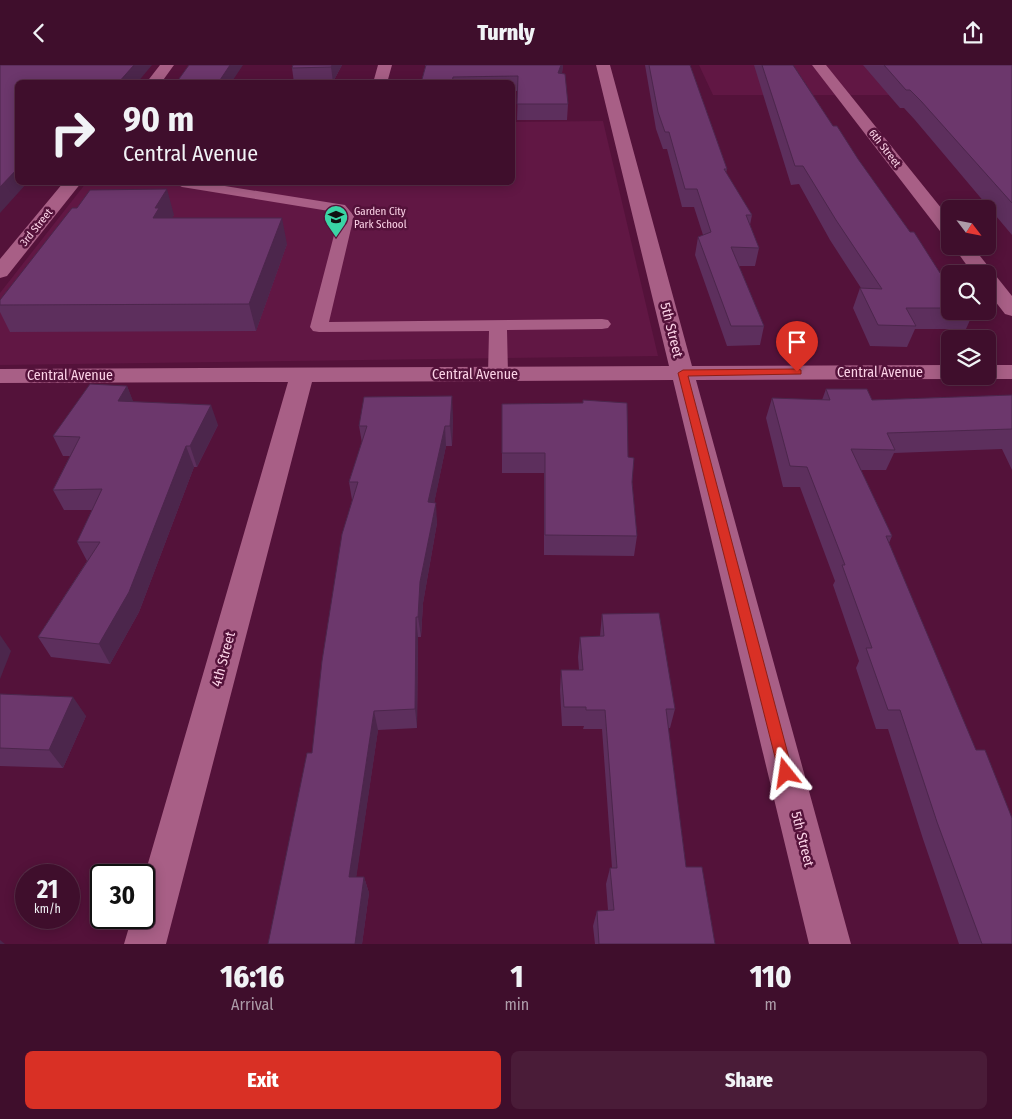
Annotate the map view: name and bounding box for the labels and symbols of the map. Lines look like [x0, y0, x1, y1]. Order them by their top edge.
street label: 6th Street [866, 127, 904, 170]
north arrow [941, 200, 996, 255]
school or university icon: Garden City Park School [323, 204, 349, 238]
place label: Garden City Park School [354, 205, 407, 231]
street label: 3rd Street [17, 206, 56, 249]
street label: 5th Street [656, 301, 687, 360]
pin [776, 321, 818, 372]
street label: Central Avenue [837, 364, 923, 381]
street label: Central Avenue [432, 366, 518, 383]
street label: Central Avenue [27, 367, 113, 384]
street label: 4th Street [208, 629, 239, 689]
position arrow [759, 746, 811, 798]
street label: 5th Street [787, 810, 818, 869]
speed limit sign: 30 [90, 864, 155, 929]

